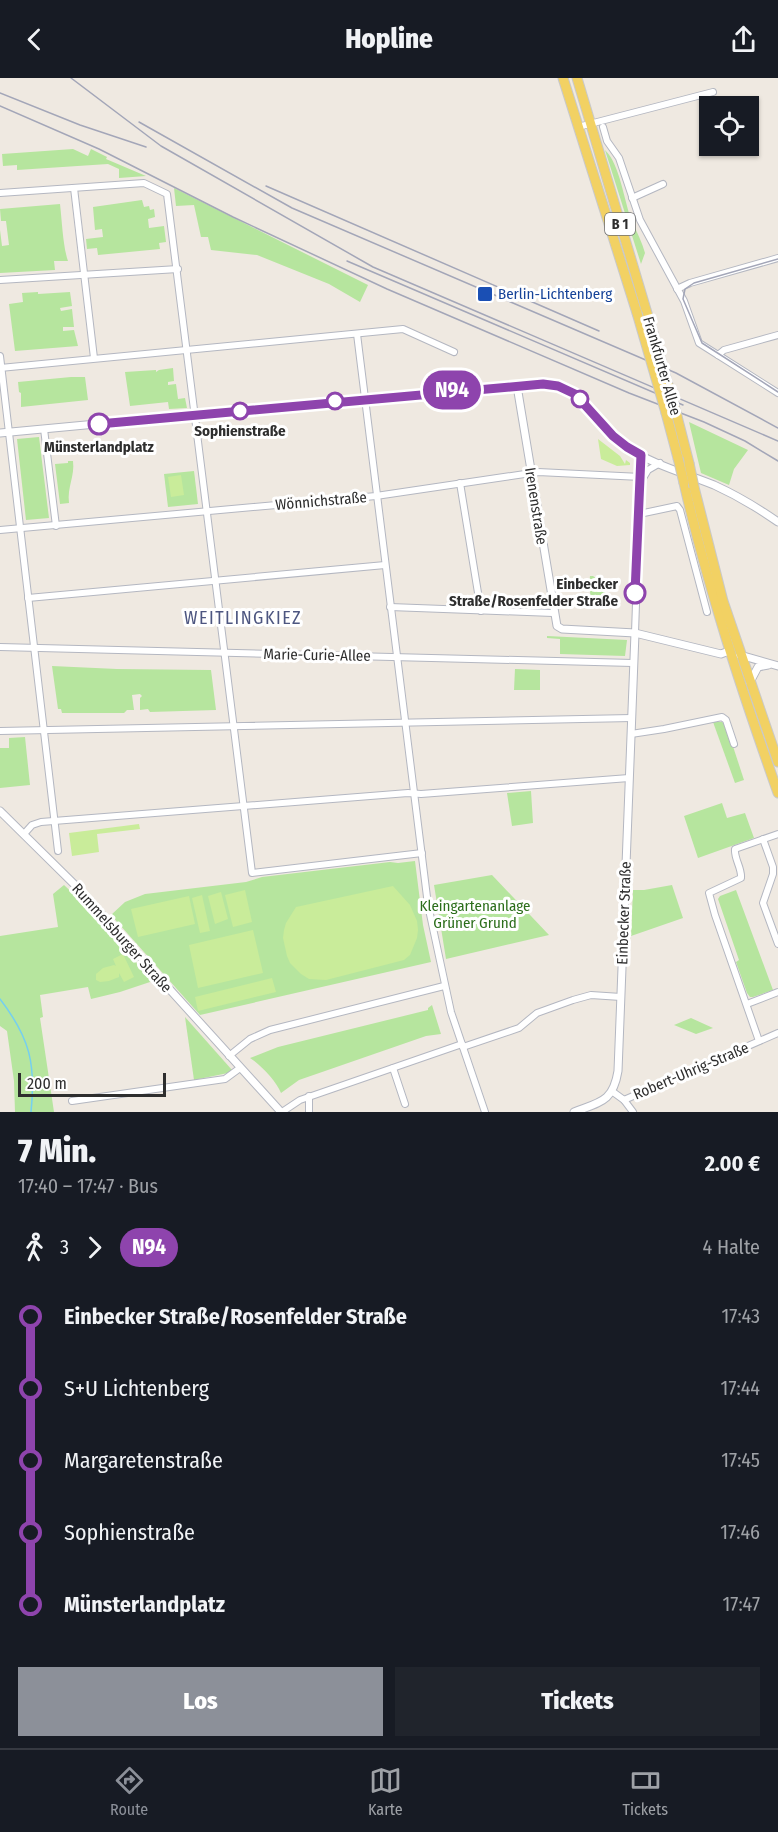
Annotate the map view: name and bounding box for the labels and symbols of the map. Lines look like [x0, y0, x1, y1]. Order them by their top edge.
road number: B 1 [605, 213, 635, 235]
marker: Berlin-Lichtenberg [476, 285, 494, 303]
place label: Berlin-Lichtenberg [498, 285, 612, 303]
street label: Frankfurter Allee [639, 314, 685, 418]
line badge: N94 [418, 370, 486, 410]
unlabelled marker [571, 390, 589, 408]
unlabelled marker [326, 392, 344, 410]
marker: Sophienstraße [231, 402, 249, 420]
marker: Münsterlandplatz [88, 413, 110, 435]
place label: Sophienstraße [194, 422, 286, 440]
place label: Münsterlandplatz [44, 438, 155, 456]
street label: Irenenstraße [521, 466, 551, 546]
street label: Wönnichstraße [275, 488, 367, 514]
place label: Einbecker Straße/Rosenfelder Straße [449, 575, 619, 610]
marker: Einbecker Straße/Rosenfelder Straße [624, 582, 646, 604]
district label: WEITLINGKIEZ [184, 607, 302, 629]
street label: Marie-Curie-Allee [263, 645, 371, 665]
street label: Einbecker Straße [613, 861, 635, 965]
street label: Rummelsburger Straße [68, 880, 176, 996]
park label: Kleingartenanlage Grüner Grund [420, 897, 530, 932]
street label: Robert-Uhrig-Straße [631, 1039, 751, 1103]
scale bar [18, 1070, 166, 1097]

